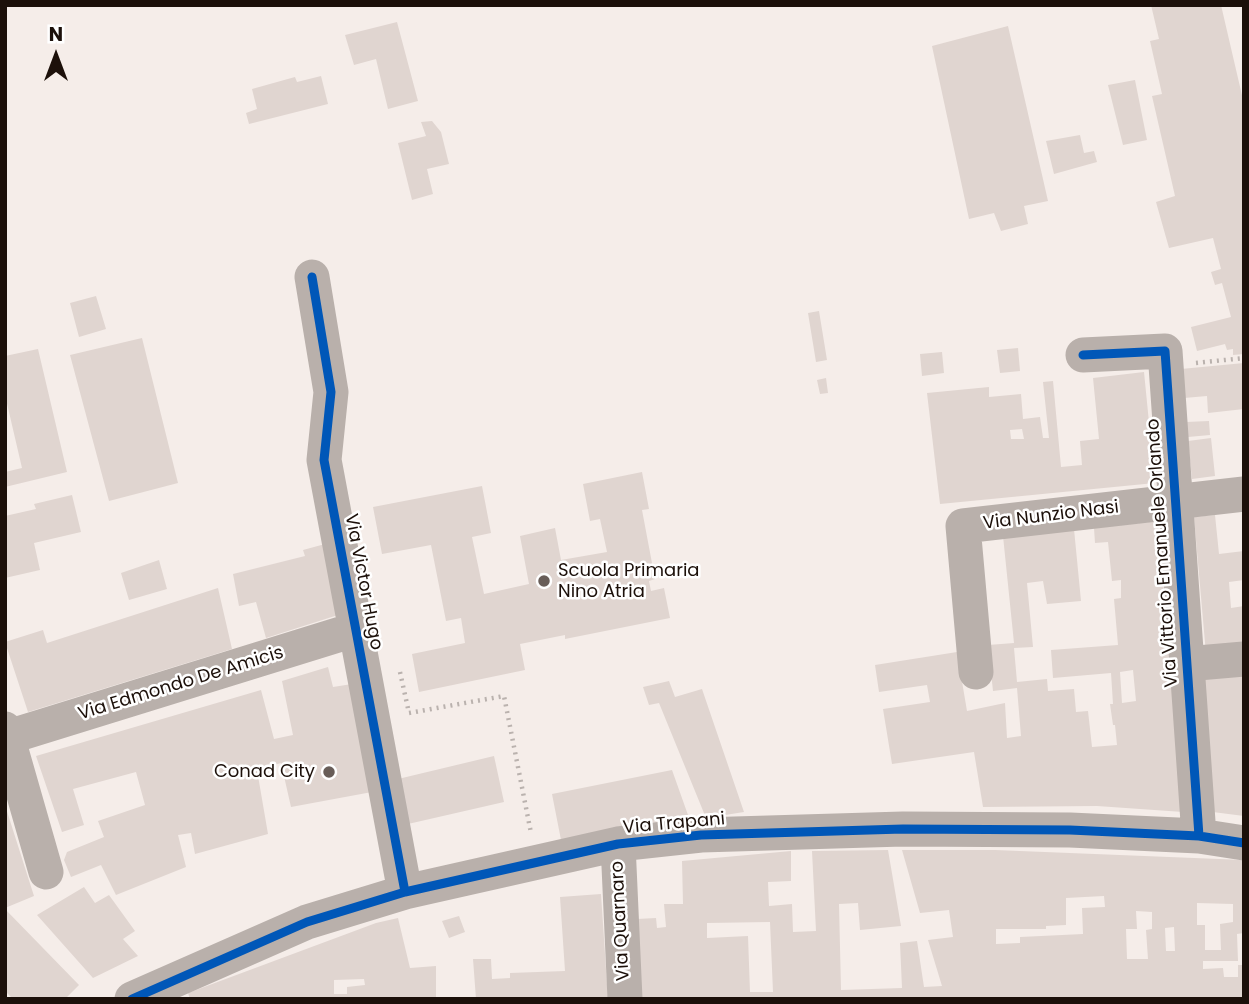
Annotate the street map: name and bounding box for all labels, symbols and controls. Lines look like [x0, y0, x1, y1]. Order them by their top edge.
north arrow [21, 21, 91, 91]
text: N [49, 21, 63, 48]
street label: Via Vittorio Emanuele Orlando [1143, 418, 1183, 688]
street label: Via Nunzio Nasi [982, 497, 1120, 535]
street label: Via Victor Hugo [339, 512, 387, 652]
place label: Scuola Primaria Nino Atria [558, 560, 700, 602]
marker: Scuola Primaria Nino Atria [536, 573, 552, 589]
street label: Via Edmondo De Amicis [76, 642, 286, 726]
place label: Conad City [214, 761, 315, 783]
marker: Conad City [321, 764, 337, 780]
street label: Via Trapani [622, 809, 726, 839]
street label: Via Quarnaro [607, 860, 635, 982]

